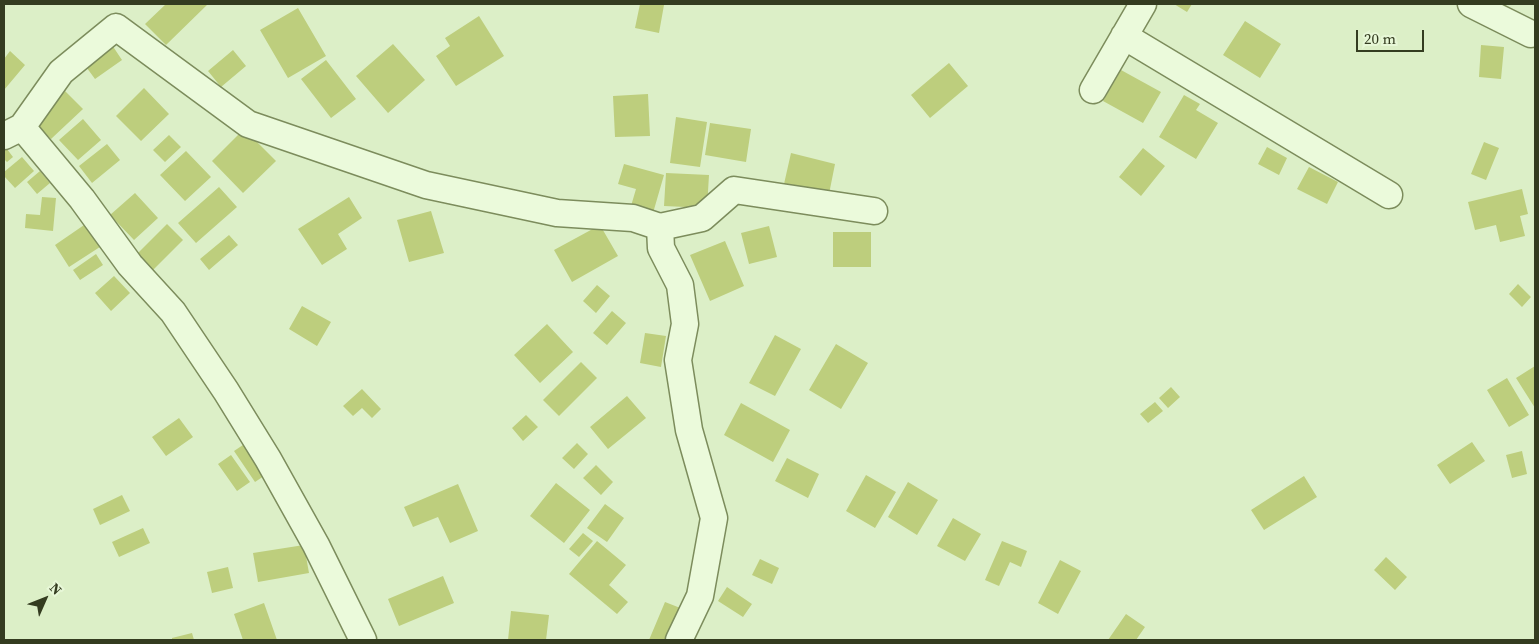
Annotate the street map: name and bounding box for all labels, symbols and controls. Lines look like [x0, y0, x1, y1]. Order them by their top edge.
scale bar [1359, 20, 1426, 52]
text: 20 m [1364, 28, 1396, 49]
north arrow [20, 574, 70, 624]
text: N [45, 578, 67, 599]

